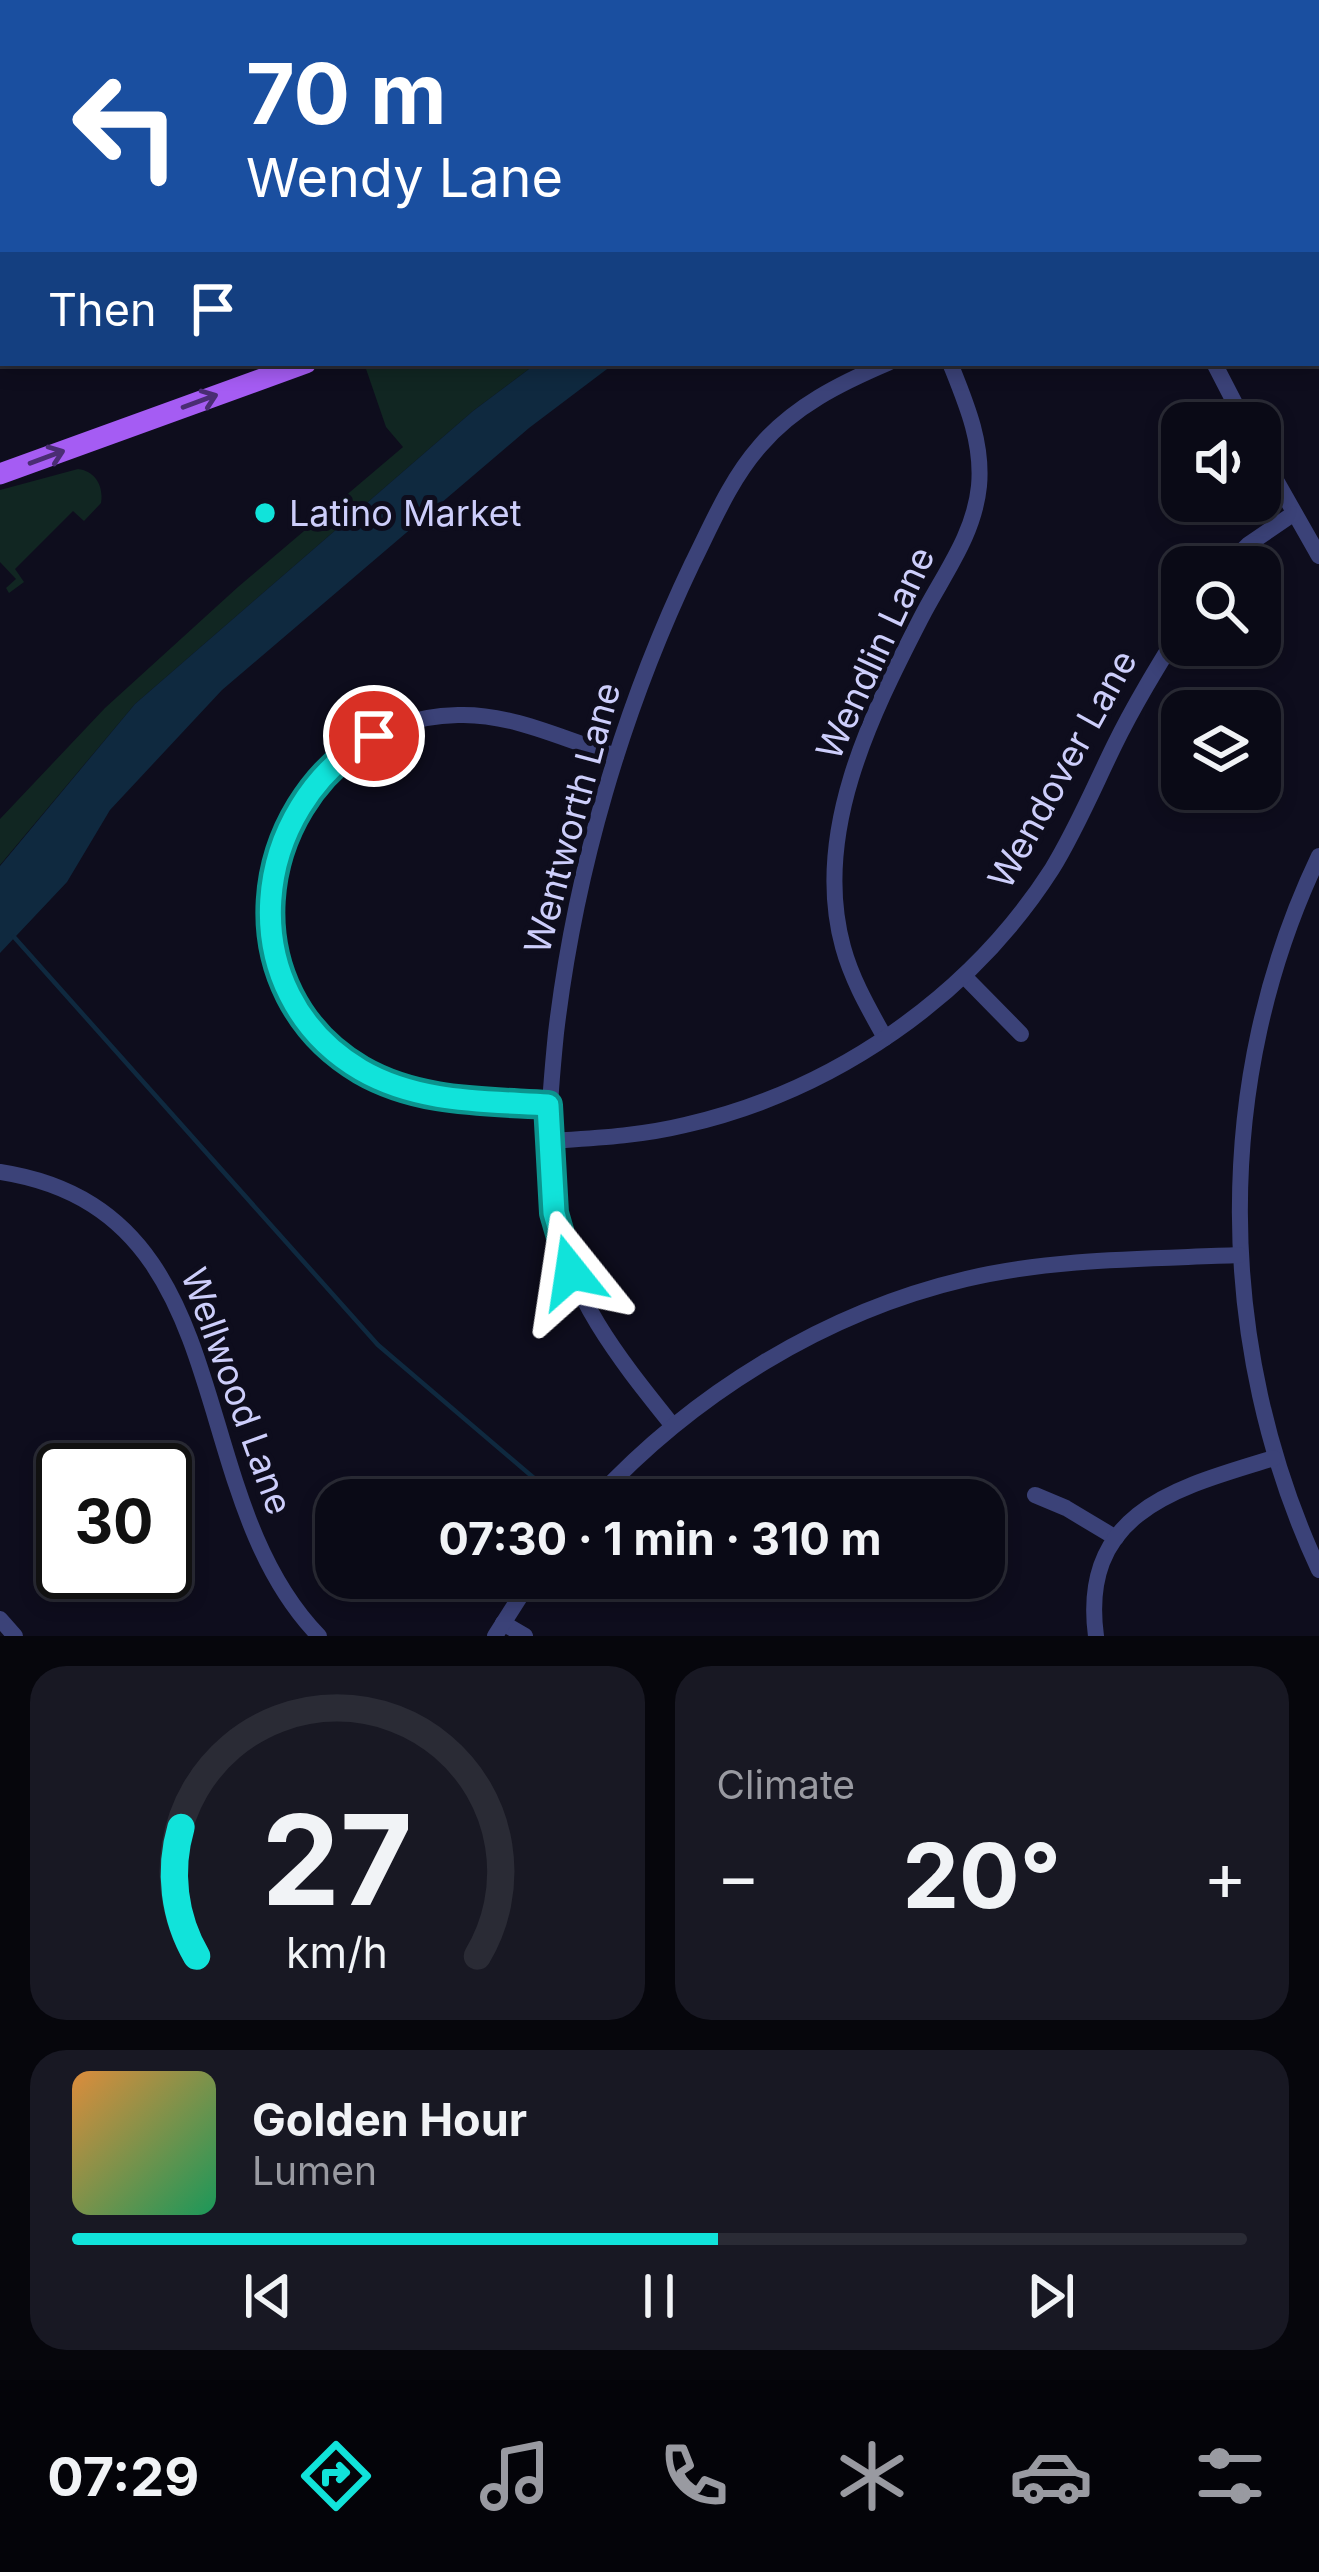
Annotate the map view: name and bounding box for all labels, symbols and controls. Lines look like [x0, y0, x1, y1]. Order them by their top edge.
text: 70 m [246, 43, 447, 144]
icon: left [48, 48, 204, 204]
text: Wendy Lane [246, 145, 563, 210]
icon: arrive [180, 276, 246, 342]
text: Then [48, 282, 156, 337]
one-way arrow [181, 389, 218, 410]
map controls [1161, 402, 1281, 810]
button: sound [1161, 402, 1281, 522]
one-way arrow [28, 445, 65, 466]
place label: Latino Market [289, 491, 522, 535]
marker: Latino Market [252, 500, 278, 526]
street label: Wendlin Lane [807, 540, 943, 766]
button: search [1161, 546, 1281, 666]
street label: Wendover Lane [978, 642, 1146, 896]
street label: Wentworth Lane [515, 678, 629, 958]
pin [323, 685, 425, 787]
button: layers [1161, 690, 1281, 810]
icon: arrive [341, 703, 407, 769]
position arrow [508, 1209, 634, 1335]
street label: Wellwood Lane [172, 1262, 302, 1520]
speed limit sign: 30 [36, 1443, 192, 1599]
text: 07:30 · 1 min · 310 m [438, 1511, 882, 1566]
text: Climate [717, 1761, 855, 1808]
text: 27 [262, 1784, 413, 1935]
text: 20° [902, 1821, 1061, 1930]
text: − [717, 1836, 760, 1916]
text: + [1203, 1836, 1247, 1916]
text: km/h [286, 1926, 388, 1978]
text: Golden Hour [252, 2092, 527, 2147]
text: Lumen [252, 2147, 377, 2194]
icon: previous [235, 2263, 301, 2329]
icon: pause [626, 2263, 692, 2329]
icon: next [1018, 2263, 1084, 2329]
icon: directions [294, 2434, 378, 2518]
icon: music [473, 2434, 557, 2518]
icon: phone [652, 2434, 736, 2518]
icon: climate [830, 2434, 914, 2518]
icon: car [1009, 2434, 1093, 2518]
icon: filters [1188, 2434, 1272, 2518]
text: 07:29 [47, 2444, 199, 2509]

